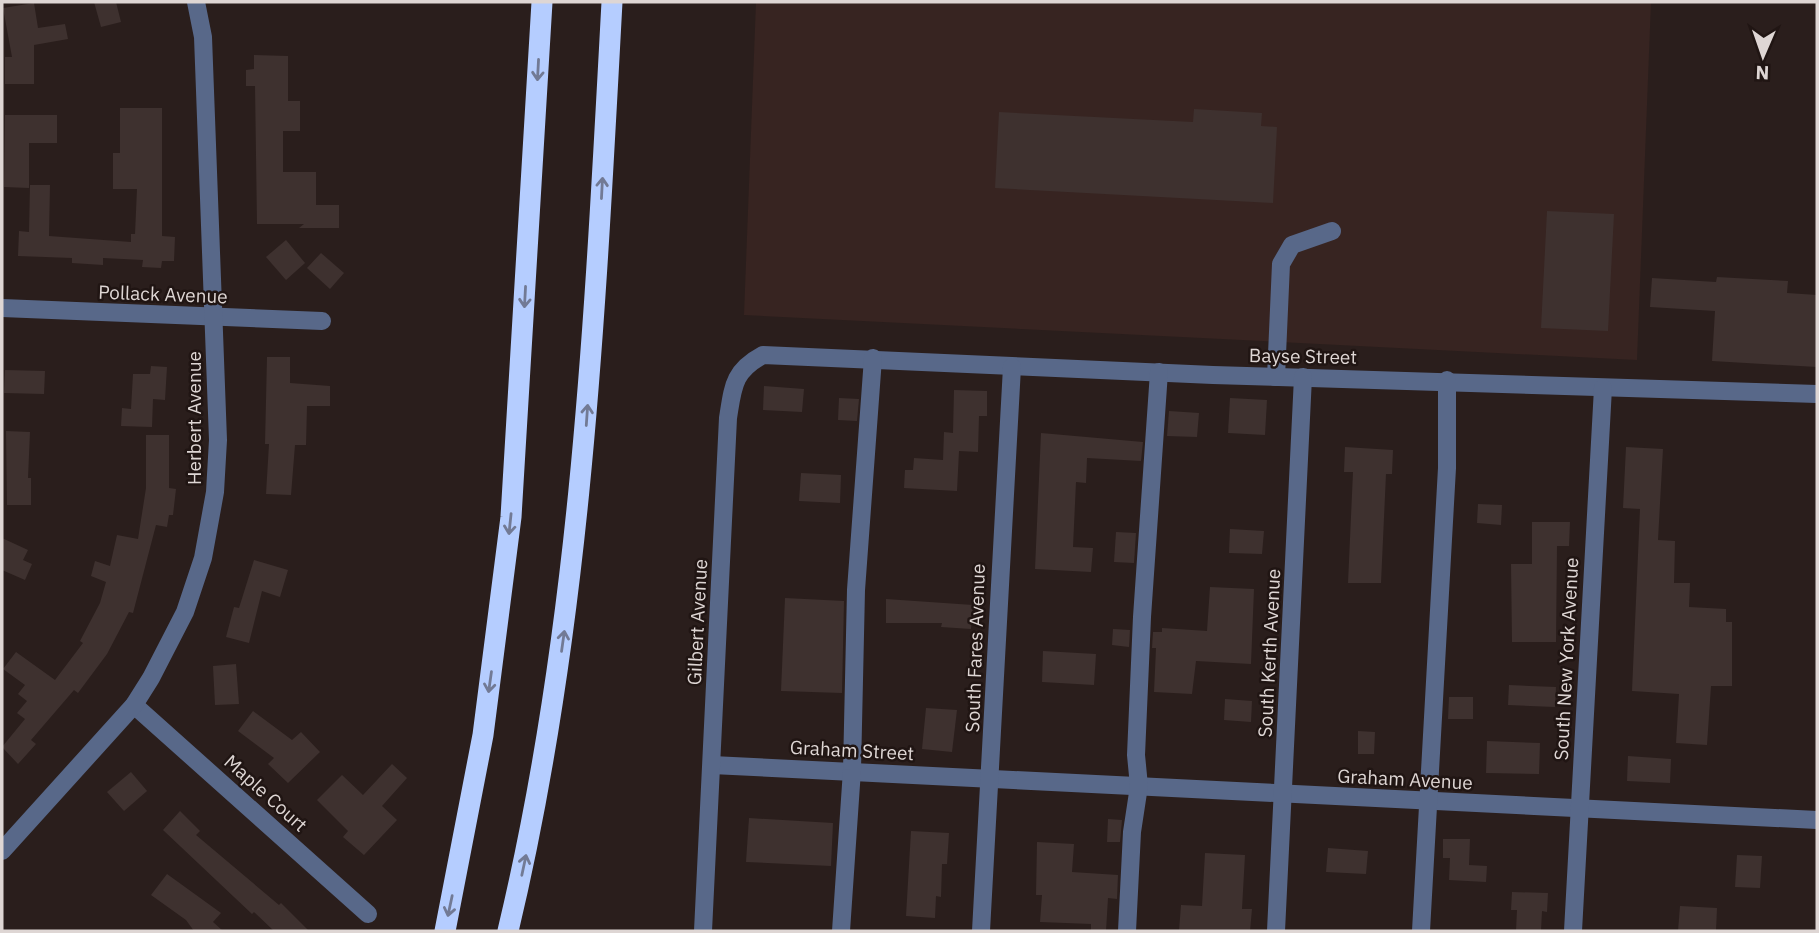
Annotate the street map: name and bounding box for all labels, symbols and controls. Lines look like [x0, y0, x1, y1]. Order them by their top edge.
north arrow [1728, 21, 1798, 91]
one-way arrow [531, 58, 544, 81]
text: N [1755, 61, 1770, 85]
one-way arrow [595, 176, 608, 199]
street label: Pollack Avenue [98, 280, 228, 308]
one-way arrow [519, 285, 532, 308]
street label: Bayse Street [1249, 343, 1357, 369]
street label: Herbert Avenue [182, 351, 206, 485]
one-way arrow [581, 404, 594, 426]
one-way arrow [503, 512, 516, 535]
street label: South New York Avenue [1549, 557, 1583, 761]
street label: Gilbert Avenue [682, 558, 712, 686]
street label: South Fares Avenue [960, 563, 990, 733]
street label: South Kerth Avenue [1253, 568, 1285, 738]
one-way arrow [556, 630, 569, 653]
one-way arrow [483, 670, 496, 693]
street label: Graham Street [789, 735, 915, 765]
street label: Maple Court [219, 749, 313, 837]
street label: Graham Avenue [1337, 763, 1473, 795]
one-way arrow [517, 854, 531, 877]
one-way arrow [443, 894, 457, 917]

